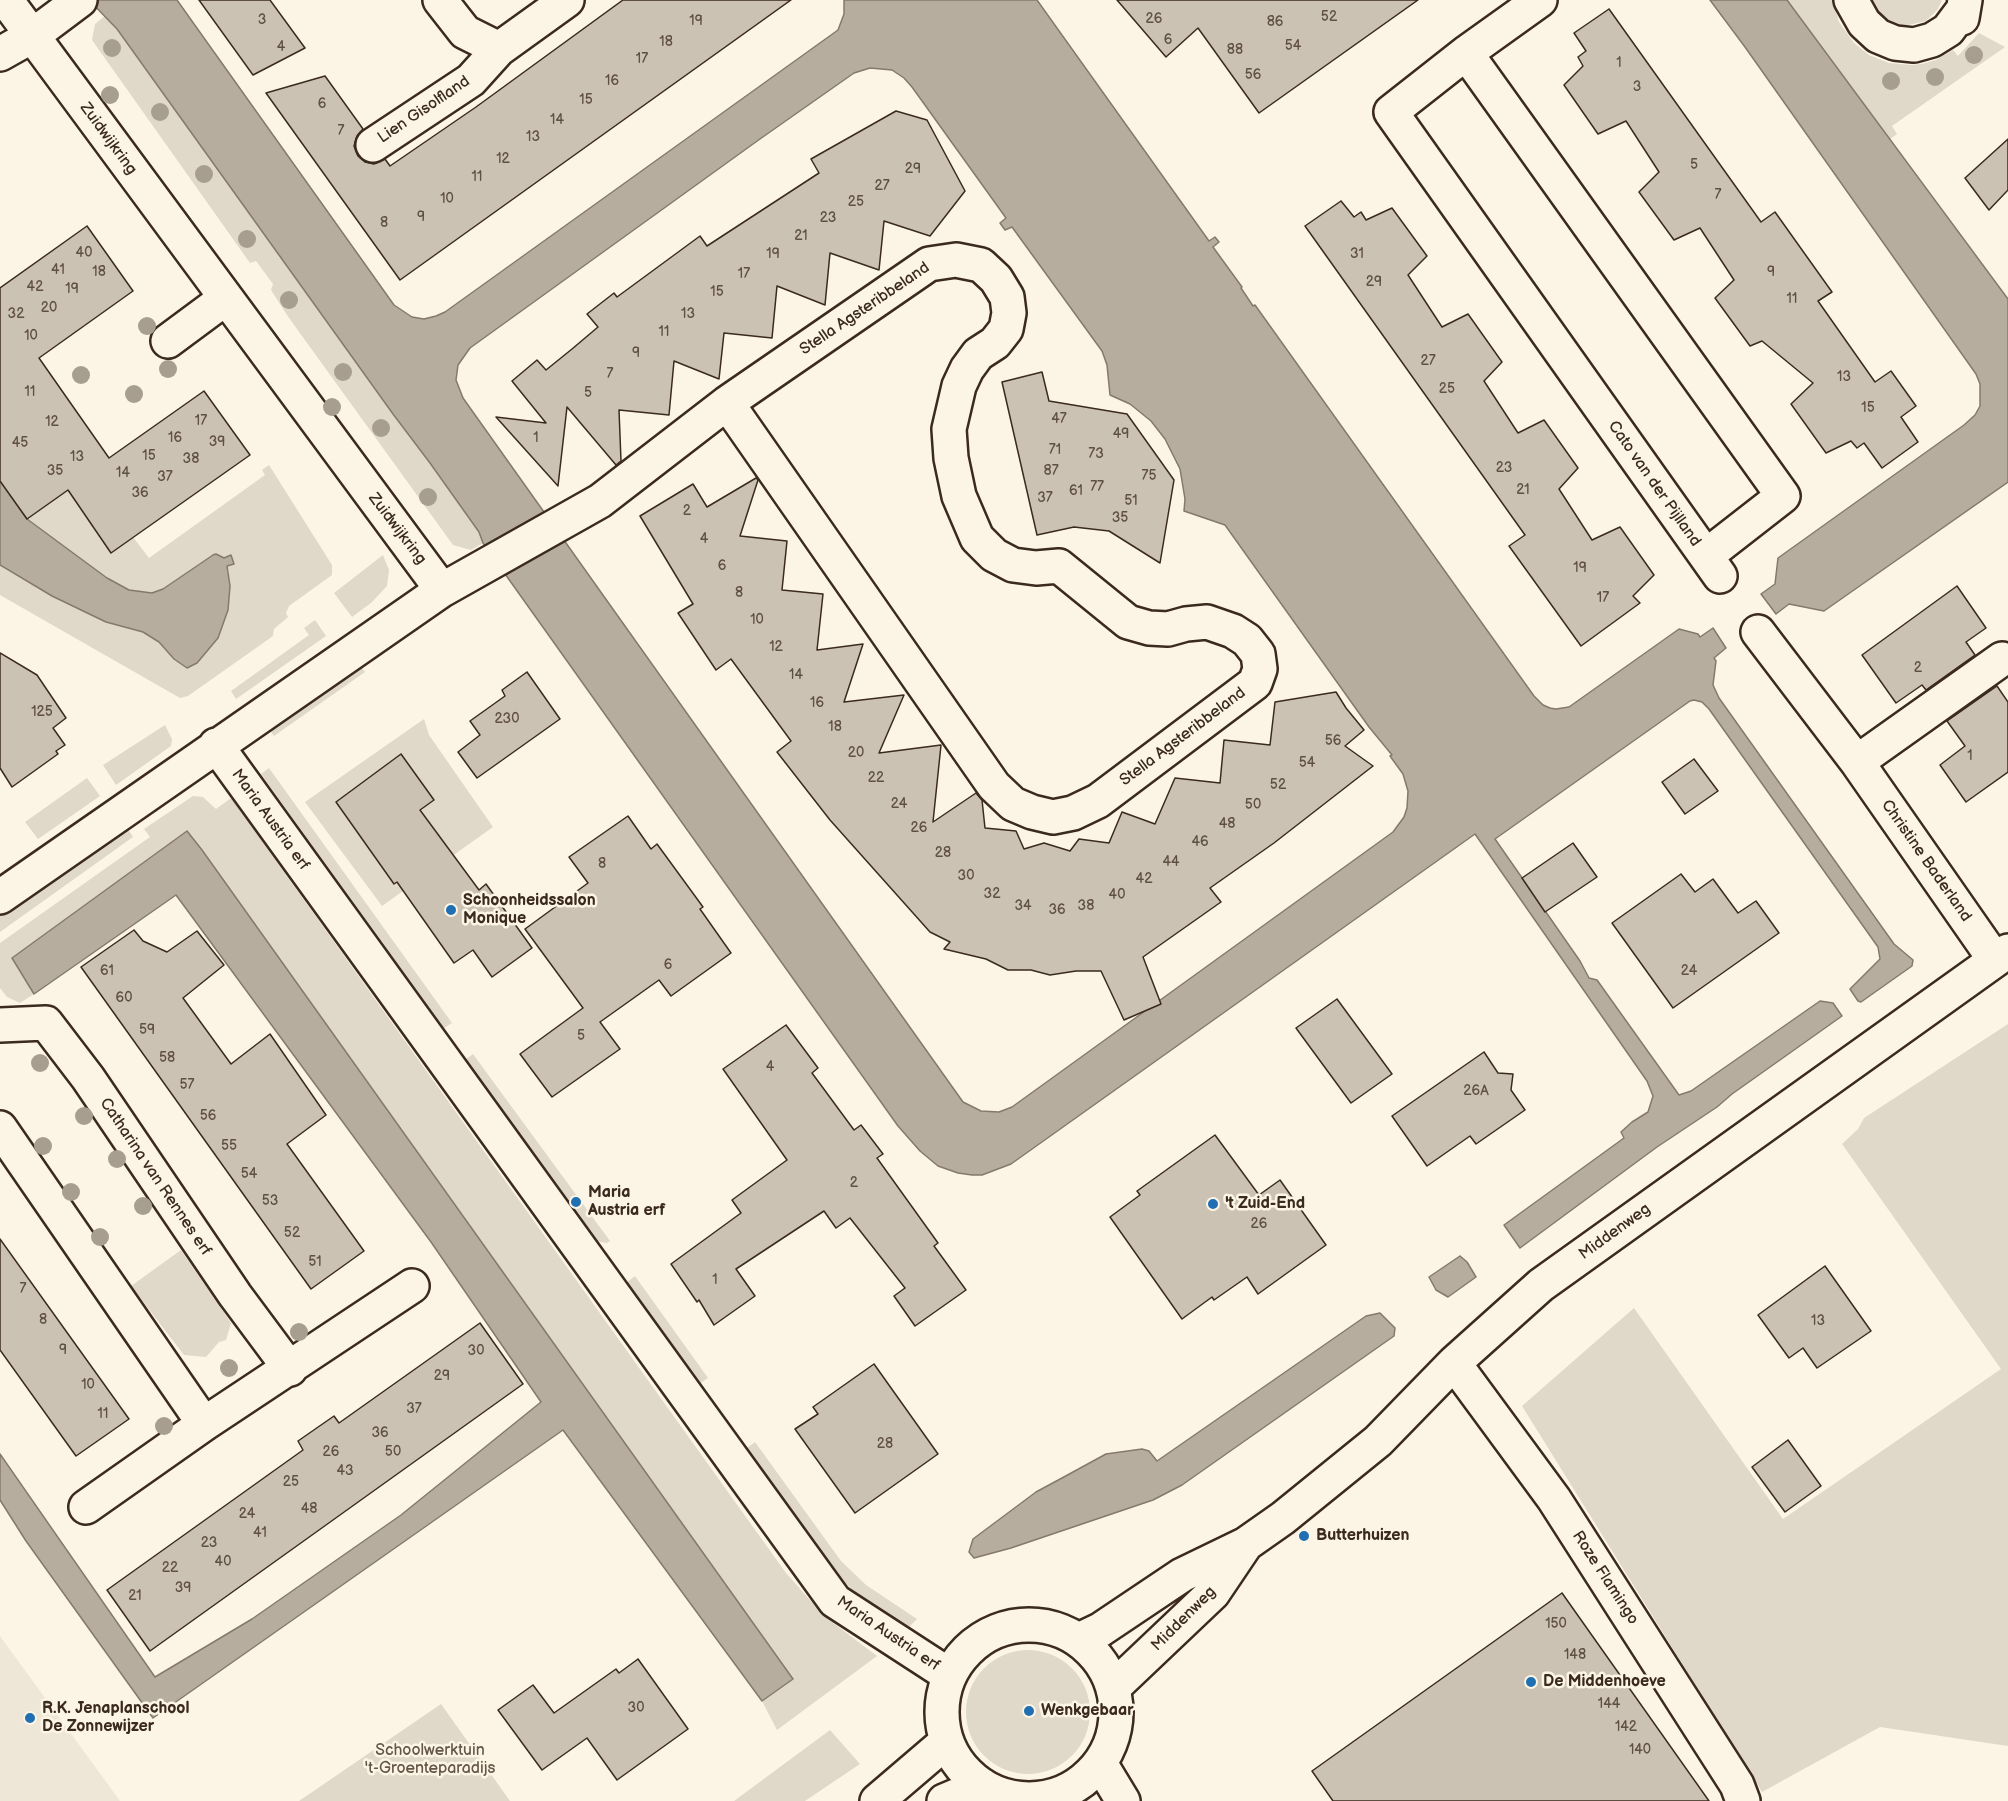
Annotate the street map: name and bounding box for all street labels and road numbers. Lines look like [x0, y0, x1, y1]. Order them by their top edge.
street label: Lien Gisolfland [374, 72, 474, 148]
street label: Zuidwijkring [75, 99, 141, 179]
street label: Stella Agsteribbeland [797, 258, 933, 360]
street label: Cato van der Pijlland [1603, 418, 1705, 550]
street label: Zuidwijkring [364, 489, 430, 569]
street label: Stella Agsteribbeland [1116, 684, 1250, 790]
street label: Maria Austria erf [227, 766, 313, 874]
street label: Christine Baderland [1877, 796, 1975, 926]
street label: Catharina van Rennes erf [95, 1095, 215, 1259]
street label: Middenweg [1576, 1200, 1654, 1264]
street label: Roze Flamingo [1568, 1528, 1642, 1628]
street label: Middenweg [1148, 1583, 1220, 1655]
street label: Maria Austria erf [833, 1592, 943, 1676]

